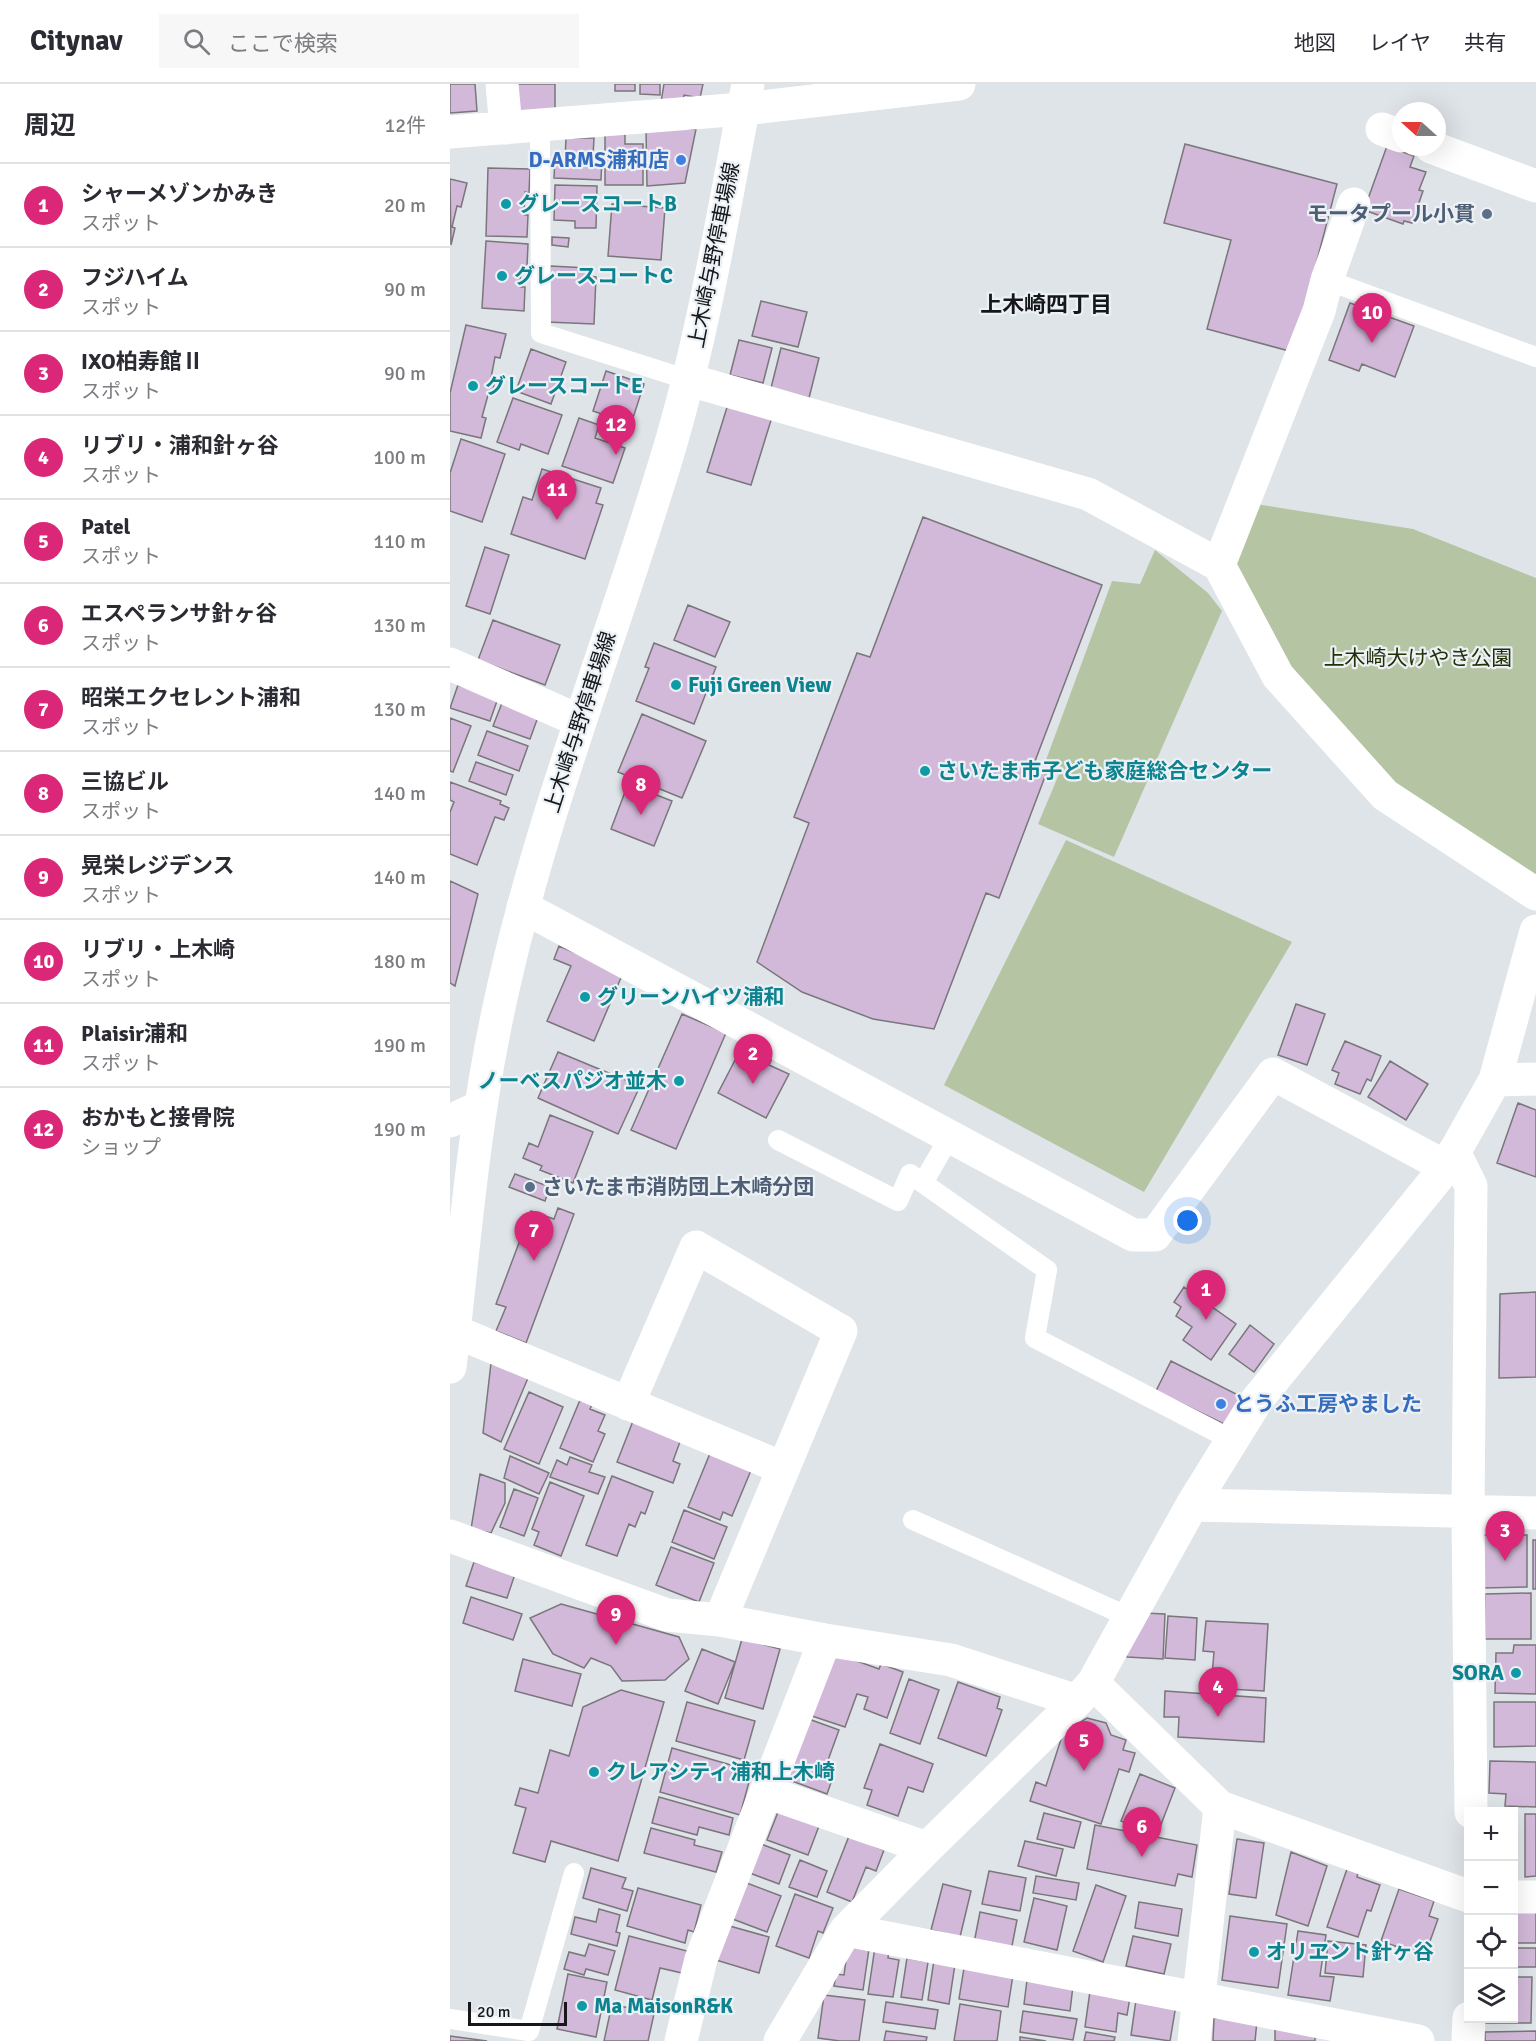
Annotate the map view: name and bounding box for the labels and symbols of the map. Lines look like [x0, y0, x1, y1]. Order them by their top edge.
north arrow [1392, 102, 1446, 156]
place label: D-ARMS浦和店 [529, 147, 669, 173]
marker: D-ARMS浦和店 [674, 153, 688, 167]
street label: 上木崎与野停車場線 [683, 160, 745, 350]
place label: グレースコートB [518, 191, 677, 217]
marker: グレースコートB [499, 197, 513, 211]
place label: モータプール小貫 [1307, 201, 1475, 227]
marker: モータプール小貫 [1480, 207, 1494, 221]
place label: グレースコートC [514, 263, 673, 289]
marker: グレースコートC [495, 269, 509, 283]
district label: 上木崎四丁目 [980, 291, 1112, 318]
pin: 10 [1352, 294, 1392, 343]
place label: グレースコートE [485, 373, 643, 399]
marker: グレースコートE [466, 379, 480, 393]
pin: 12 [596, 406, 636, 455]
pin: 11 [538, 470, 576, 520]
street label: 上木崎与野停車場線 [538, 628, 622, 816]
park label: 上木崎大けやき公園 [1324, 645, 1513, 671]
place label: Fuji Green View [688, 672, 831, 698]
marker: Fuji Green View [669, 678, 683, 692]
place label: さいたま市子ども家庭総合センター [937, 758, 1272, 784]
marker: さいたま市子ども家庭総合センター [918, 764, 932, 778]
pin: 8 [622, 766, 660, 815]
place label: グリーンハイツ浦和 [597, 984, 785, 1010]
marker: グリーンハイツ浦和 [578, 990, 592, 1004]
pin: 2 [734, 1034, 772, 1084]
place label: ノーベスパジオ並木 [478, 1068, 667, 1094]
marker: ノーベスパジオ並木 [672, 1074, 686, 1088]
place label: さいたま市消防団上木崎分団 [542, 1174, 814, 1200]
marker: さいたま市消防団上木崎分団 [523, 1180, 537, 1194]
your location [1173, 1206, 1202, 1235]
pin: 7 [514, 1212, 554, 1261]
pin: 1 [1186, 1270, 1226, 1320]
place label: とうふ工房やました [1233, 1391, 1422, 1417]
marker: とうふ工房やました [1214, 1397, 1228, 1411]
pin: 3 [1486, 1512, 1524, 1561]
pin: 9 [596, 1596, 636, 1645]
place label: SORA [1452, 1660, 1505, 1686]
marker: SORA [1509, 1666, 1523, 1680]
pin: 4 [1198, 1668, 1238, 1717]
pin: 5 [1064, 1722, 1104, 1771]
place label: クレアシティ浦和上木崎 [606, 1759, 835, 1785]
marker: クレアシティ浦和上木崎 [587, 1765, 601, 1779]
pin: 6 [1122, 1808, 1162, 1857]
place label: オリヱント針ヶ谷 [1266, 1939, 1434, 1965]
marker: オリヱント針ヶ谷 [1247, 1945, 1261, 1959]
place label: Ma MaisonR&K [594, 1993, 733, 2019]
scale bar [468, 1999, 567, 2026]
marker: Ma MaisonR&K [575, 1999, 589, 2013]

